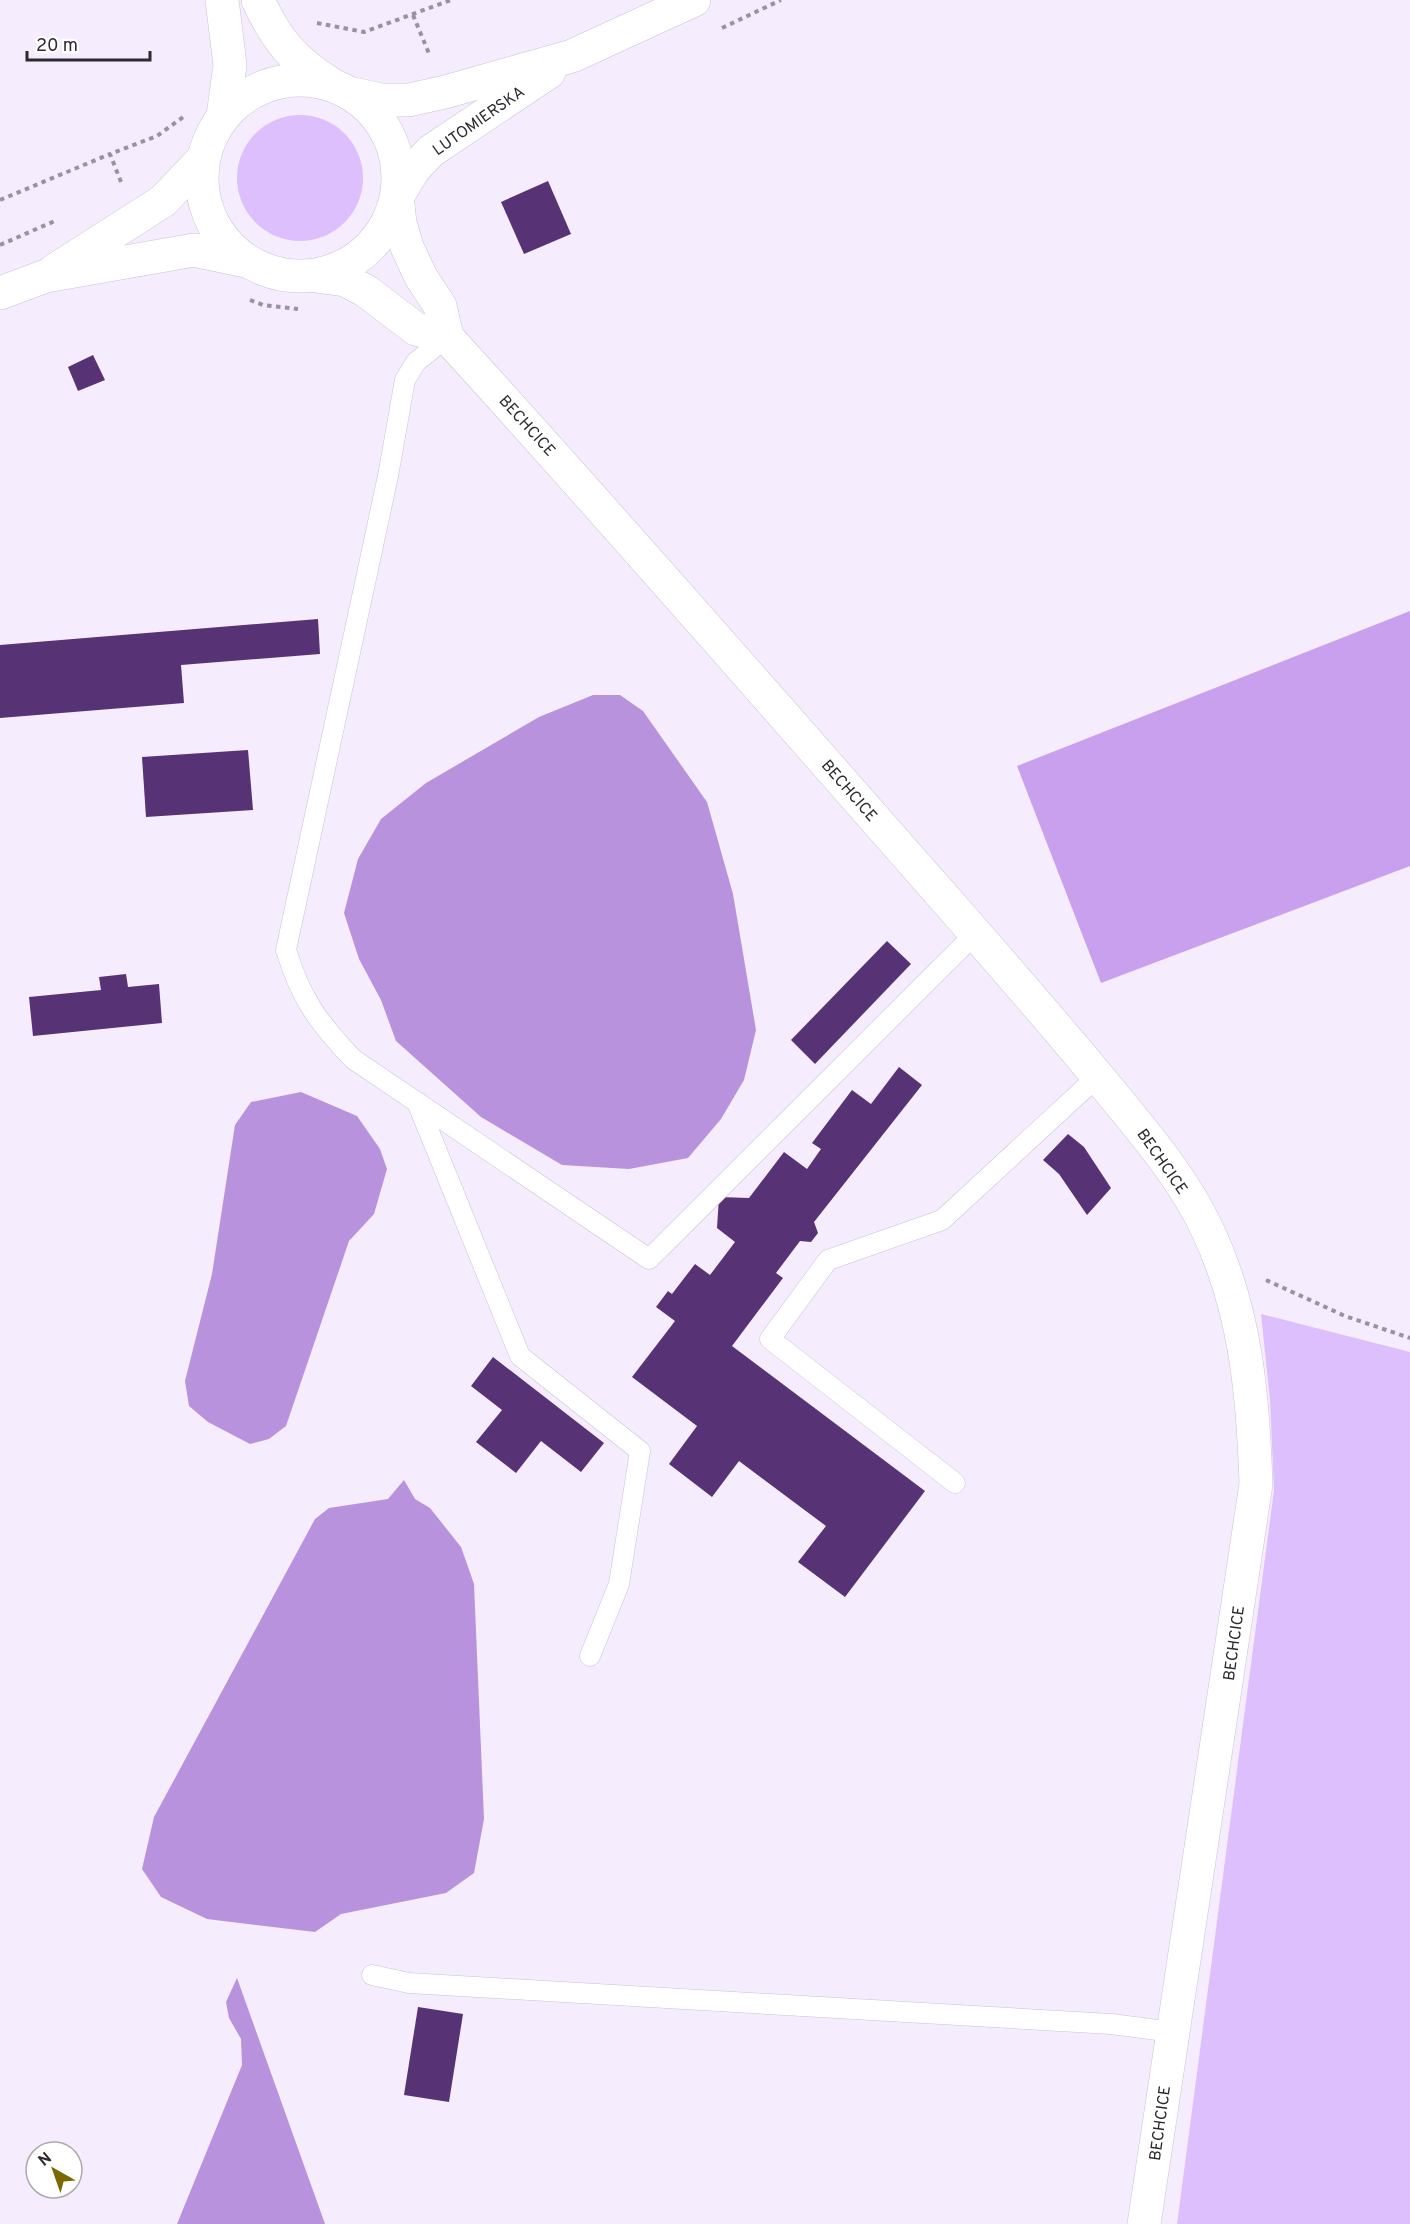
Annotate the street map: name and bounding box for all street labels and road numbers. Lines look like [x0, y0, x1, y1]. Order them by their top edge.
street label: LUTOMIERSKA [429, 82, 529, 161]
street label: BECHCICE [494, 392, 559, 461]
street label: BECHCICE [816, 756, 881, 826]
street label: BECHCICE [1132, 1126, 1191, 1199]
street label: BECHCICE [1220, 1605, 1250, 1682]
street label: BECHCICE [1146, 2085, 1176, 2162]

